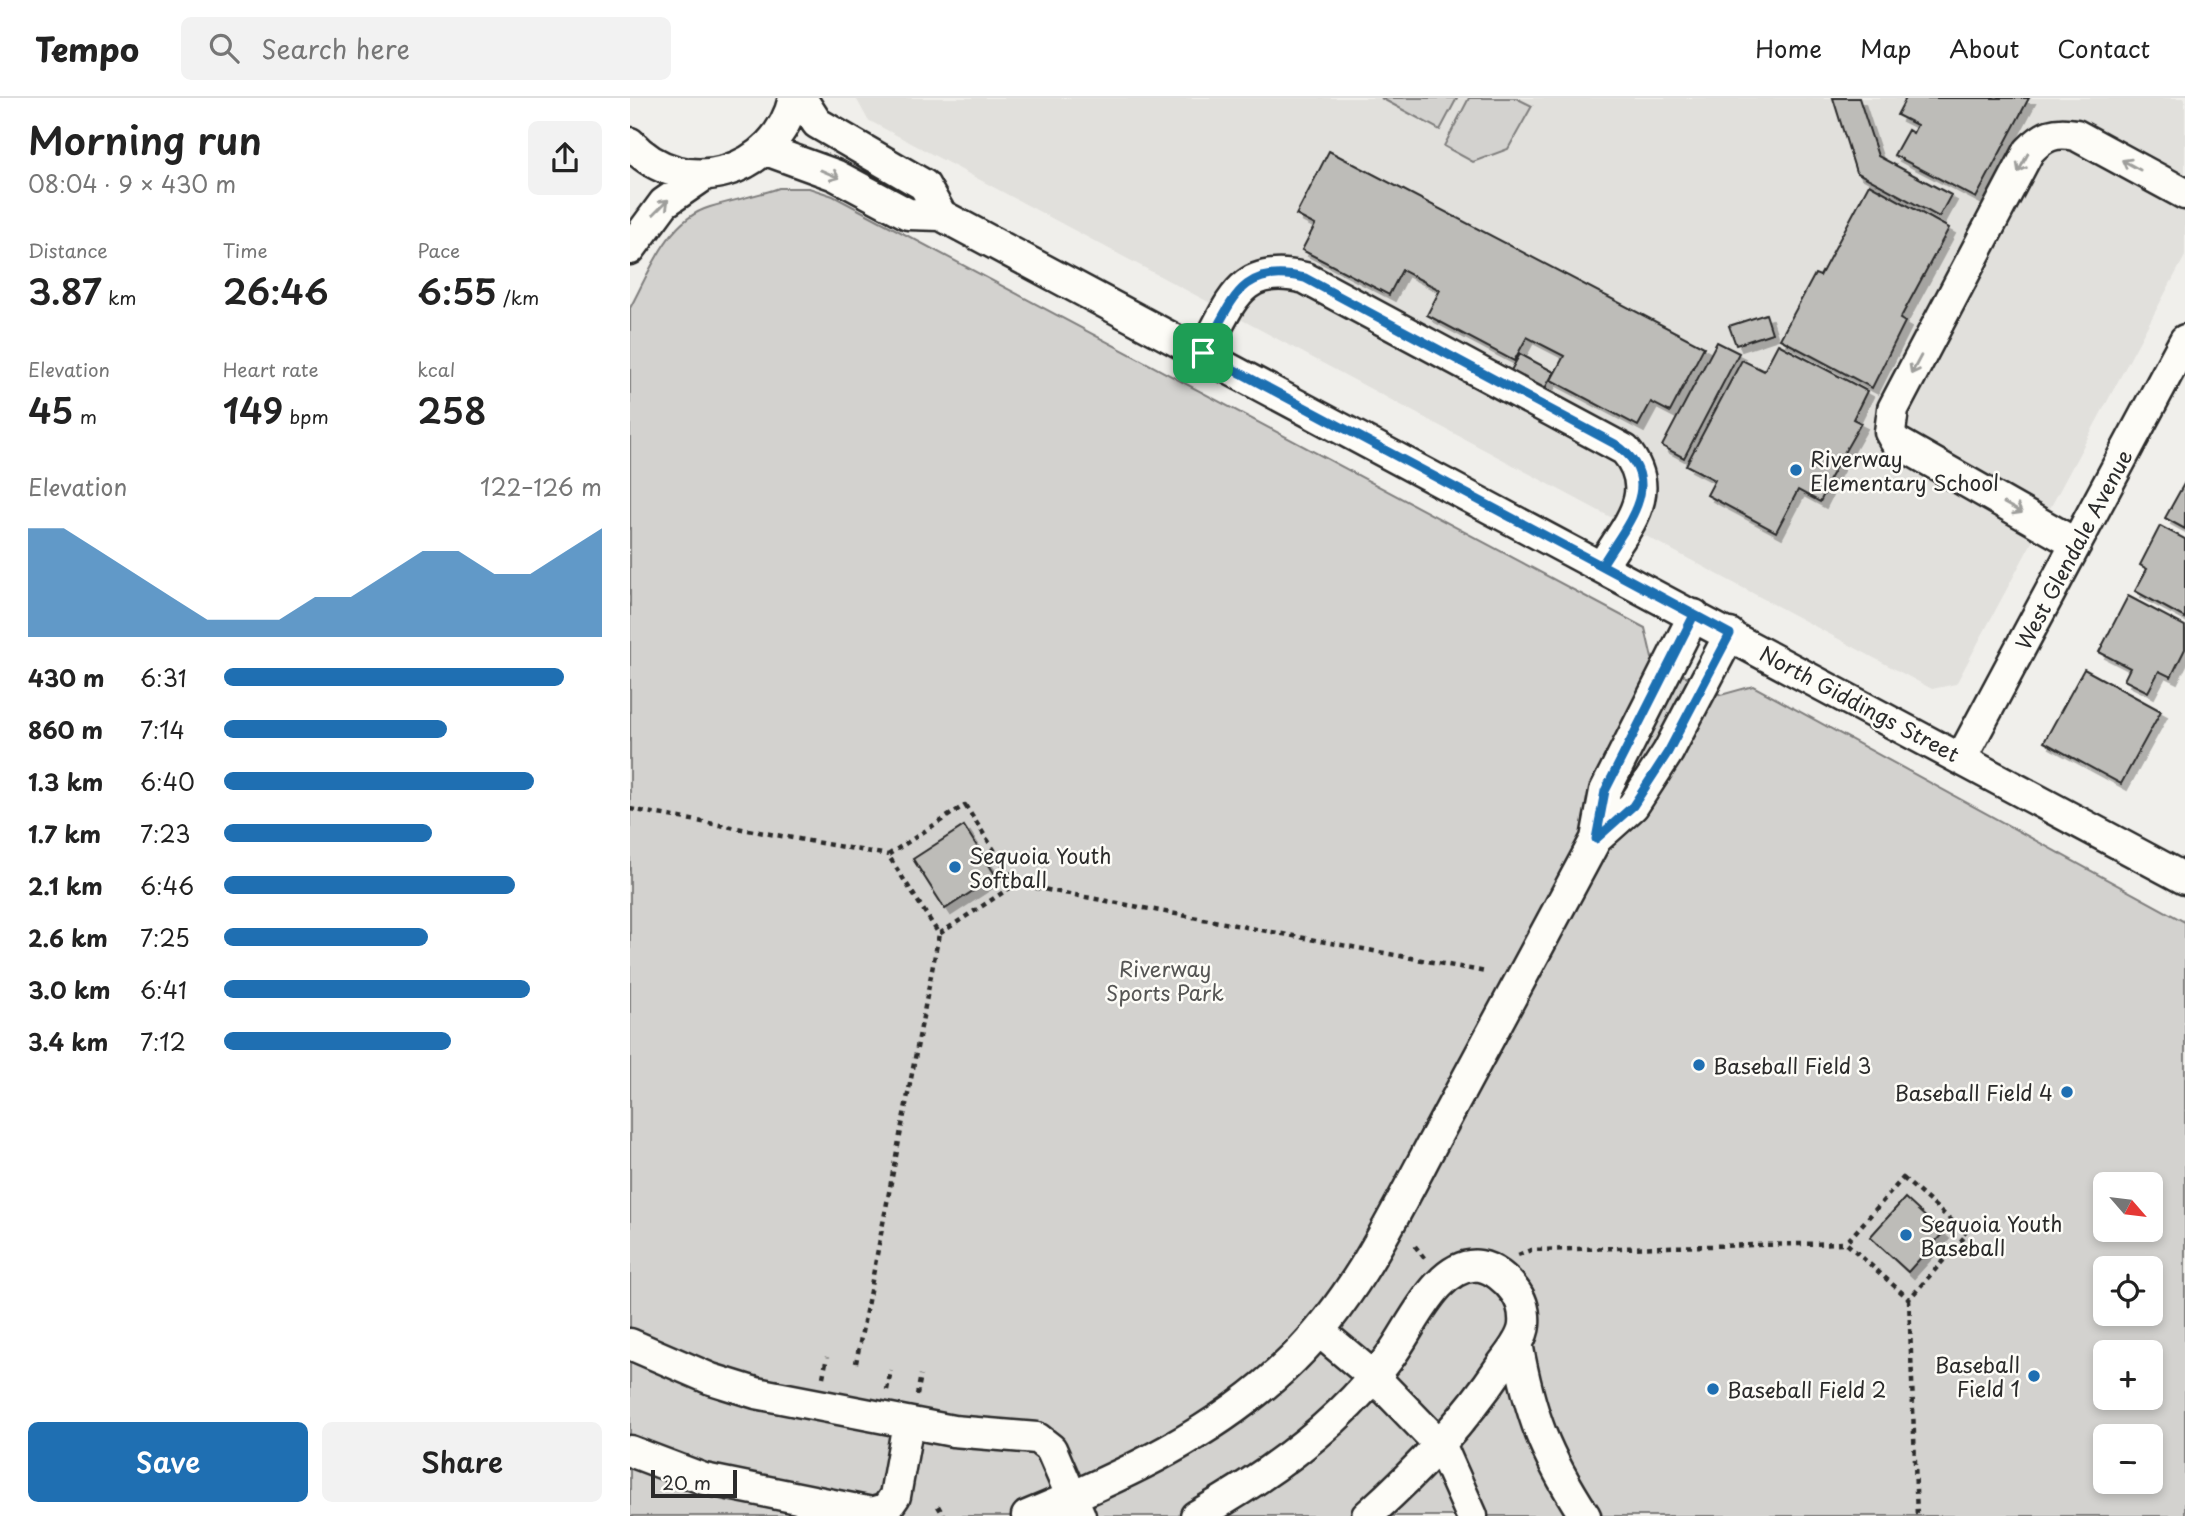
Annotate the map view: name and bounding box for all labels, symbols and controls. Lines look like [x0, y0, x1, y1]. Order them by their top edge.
search box [181, 17, 671, 80]
text: Tempo [35, 23, 139, 73]
icon: search [205, 29, 243, 67]
text: Search here [261, 29, 410, 68]
text: Home [1755, 30, 1822, 66]
text: Map [1860, 30, 1911, 66]
text: About [1949, 30, 2019, 66]
text: Contact [2057, 30, 2150, 66]
text: Morning run [28, 111, 262, 168]
button: share [528, 121, 602, 195]
one-way arrow [2015, 152, 2029, 173]
one-way arrow [2121, 157, 2141, 171]
text: 08:04 · 9 × 430 m [28, 166, 236, 201]
one-way arrow [819, 168, 840, 181]
one-way arrow [653, 199, 670, 216]
text: Distance [28, 236, 108, 264]
text: Time [223, 236, 268, 264]
text: Pace [417, 236, 460, 264]
text: 3.87 [28, 264, 102, 317]
text: 26:46 [223, 264, 329, 317]
text: 6:55 [417, 264, 497, 317]
text: km [102, 283, 137, 311]
text: /km [497, 283, 539, 311]
pin [1173, 323, 1233, 383]
icon: arrive [1184, 334, 1222, 372]
one-way arrow [1909, 354, 1923, 374]
text: Elevation [28, 355, 110, 383]
text: Heart rate [223, 355, 319, 383]
text: kcal [417, 355, 455, 383]
text: 45 [28, 383, 74, 436]
text: 149 [223, 383, 283, 436]
text: 258 [417, 383, 486, 436]
text: m [74, 402, 97, 430]
text: bpm [283, 402, 329, 430]
place label: Riverway Elementary School [1810, 442, 1999, 498]
street label: West Glendale Avenue [2006, 443, 2140, 655]
marker: Riverway Elementary School [1788, 462, 1804, 478]
text: Elevation [28, 469, 127, 504]
text: 122–126 m [480, 469, 602, 504]
one-way arrow [2002, 501, 2022, 515]
street label: North Giddings Street [1754, 637, 1966, 769]
text: 430 m [28, 660, 105, 695]
text: 6:31 [140, 660, 187, 695]
text: 860 m [28, 712, 103, 747]
text: 7:14 [140, 712, 185, 747]
text: 1.3 km [28, 764, 103, 799]
text: 6:40 [140, 764, 195, 799]
text: 1.7 km [28, 816, 101, 851]
text: 7:23 [140, 816, 190, 851]
place label: Sequoia Youth Softball [969, 839, 1111, 895]
marker: Sequoia Youth Softball [947, 859, 963, 875]
text: 2.1 km [28, 868, 103, 903]
text: 6:46 [140, 868, 194, 903]
text: 2.6 km [28, 920, 108, 955]
text: 7:25 [140, 920, 190, 955]
park label: Riverway Sports Park [1106, 952, 1224, 1008]
text: 3.0 km [28, 972, 110, 1007]
text: 6:41 [140, 972, 187, 1007]
text: 3.4 km [28, 1024, 108, 1059]
text: 7:12 [140, 1024, 186, 1059]
place label: Baseball Field 3 [1713, 1049, 1871, 1081]
marker: Baseball Field 3 [1691, 1057, 1707, 1073]
place label: Baseball Field 4 [1895, 1076, 2053, 1108]
marker: Baseball Field 4 [2059, 1084, 2075, 1100]
north arrow [2093, 1172, 2163, 1242]
map controls [2093, 1172, 2163, 1494]
place label: Sequoia Youth Baseball [1920, 1207, 2062, 1263]
marker: Sequoia Youth Baseball [1898, 1227, 1914, 1243]
button: locate [2093, 1256, 2163, 1326]
button: + [2093, 1340, 2163, 1410]
place label: Baseball Field 1 [1935, 1348, 2020, 1404]
marker: Baseball Field 1 [2026, 1368, 2042, 1384]
place label: Baseball Field 2 [1727, 1373, 1886, 1405]
marker: Baseball Field 2 [1705, 1381, 1721, 1397]
button: Save [28, 1422, 308, 1502]
button: Share [322, 1422, 602, 1502]
button: − [2093, 1424, 2163, 1494]
scale bar [651, 1467, 737, 1499]
text: 20 m [662, 1468, 711, 1496]

